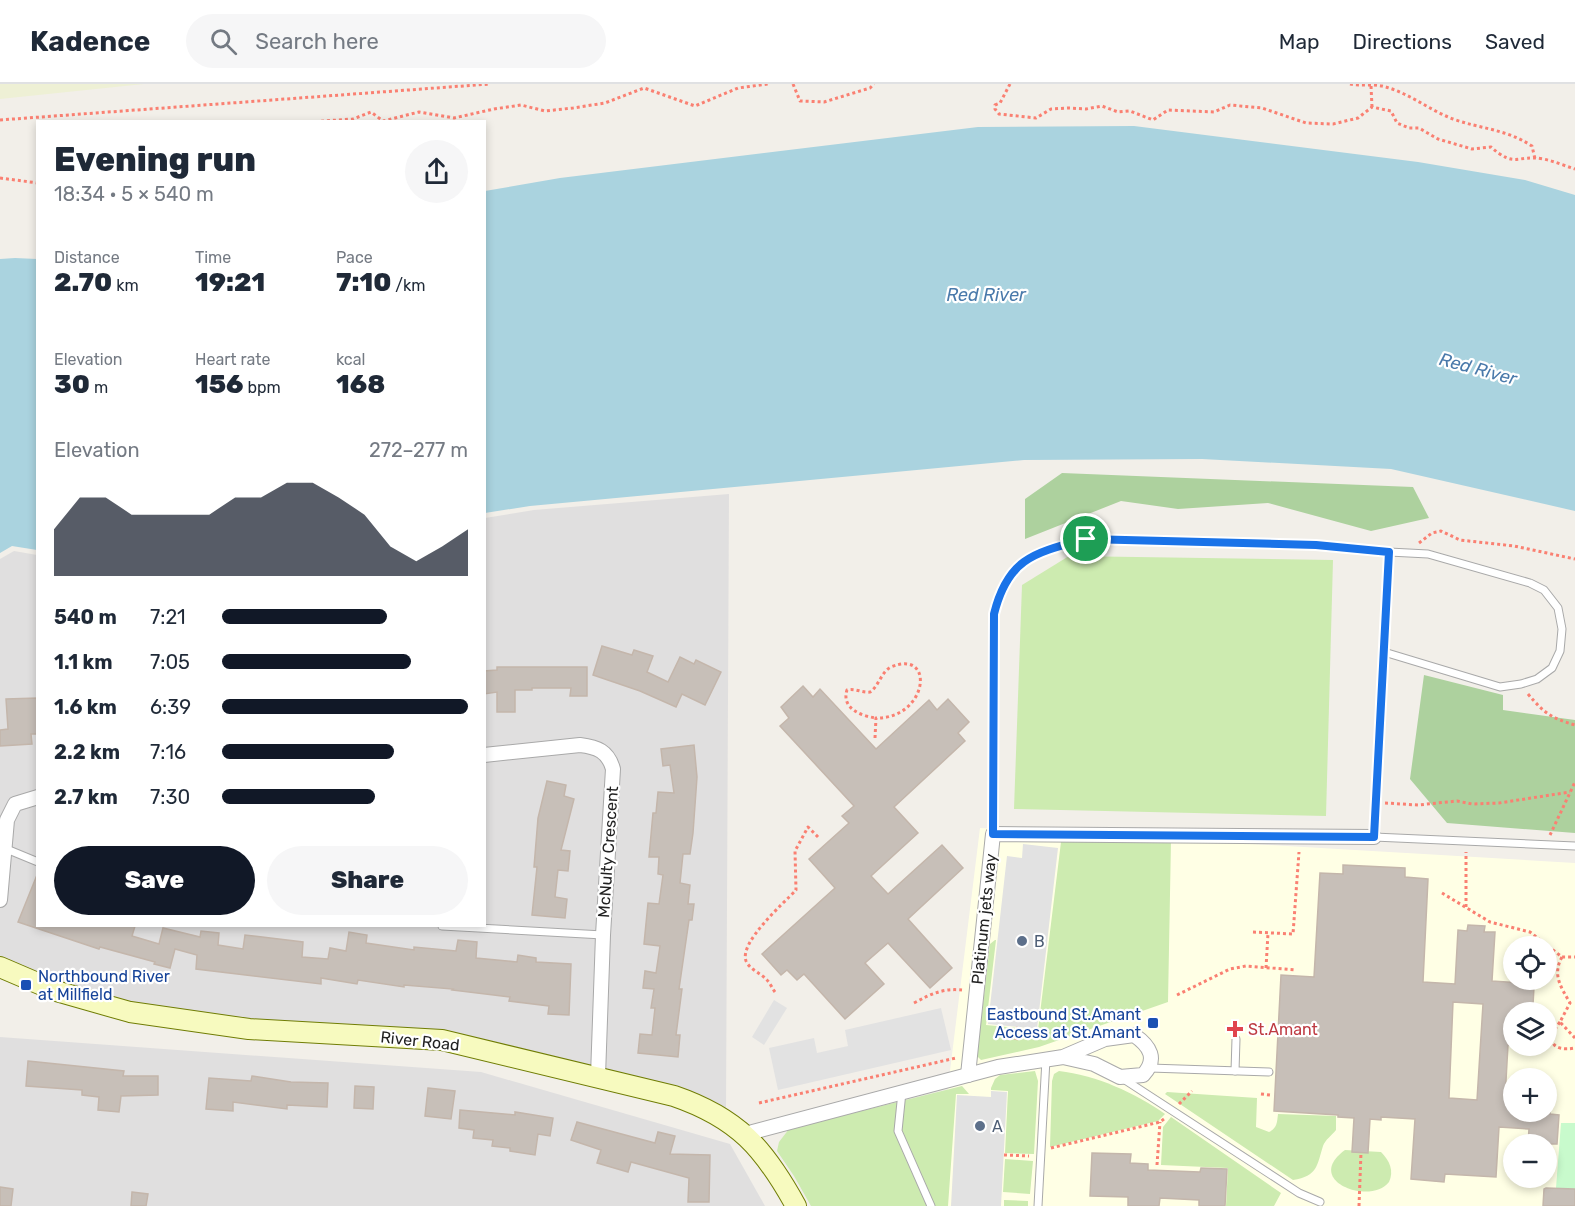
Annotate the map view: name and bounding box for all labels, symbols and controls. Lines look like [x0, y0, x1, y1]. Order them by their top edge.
search box [186, 14, 606, 68]
text: Kadence [30, 25, 150, 58]
icon: search [207, 25, 240, 58]
text: Search here [255, 28, 379, 55]
text: Map [1279, 29, 1320, 54]
text: Directions [1353, 29, 1452, 54]
text: Saved [1485, 29, 1545, 54]
text: Evening run [54, 140, 256, 179]
button: share [405, 140, 468, 203]
text: 18:34 · 5 × 540 m [54, 182, 214, 206]
text: Distance [54, 248, 120, 267]
text: Time [195, 248, 231, 267]
text: Pace [336, 248, 373, 267]
text: 2.70 [54, 267, 112, 298]
text: 19:21 [195, 267, 265, 298]
text: 7:10 [336, 267, 391, 298]
text: km [112, 276, 139, 295]
text: /km [391, 276, 426, 295]
water label: Red River [946, 284, 1027, 306]
water label: Red River [1437, 348, 1520, 390]
text: Elevation [54, 350, 123, 369]
text: Heart rate [195, 350, 270, 369]
text: kcal [336, 350, 365, 369]
text: 30 [54, 369, 90, 400]
text: 156 [195, 369, 244, 400]
text: 168 [336, 369, 385, 400]
text: m [90, 378, 108, 397]
text: bpm [244, 378, 281, 397]
text: Elevation [54, 438, 140, 462]
text: 272–277 m [369, 438, 468, 462]
pin [1060, 513, 1111, 564]
icon: arrive [1069, 522, 1102, 555]
text: 540 m [54, 605, 117, 629]
text: 7:21 [150, 605, 186, 629]
text: 1.1 km [54, 650, 113, 674]
text: 7:05 [150, 650, 190, 674]
text: 1.6 km [54, 695, 117, 719]
text: 6:39 [150, 695, 191, 719]
text: 2.2 km [54, 740, 120, 764]
text: 7:16 [150, 740, 186, 764]
text: 2.7 km [54, 785, 118, 809]
text: 7:30 [150, 785, 190, 809]
street label: McNulty Crescent [594, 785, 622, 919]
button: Save [54, 846, 255, 915]
button: Share [267, 846, 468, 915]
street label: Platinum jets way [968, 852, 1000, 985]
place label: B [1034, 932, 1045, 951]
marker: B [1015, 934, 1029, 948]
map controls [1503, 936, 1557, 1188]
button: locate [1503, 936, 1557, 990]
place label: Northbound River at Millfield [38, 967, 170, 1004]
marker: Northbound River at Millfield [19, 978, 33, 992]
button: layers [1503, 1002, 1557, 1056]
place label: Eastbound St.Amant Access at St.Amant [987, 1005, 1141, 1042]
marker: Eastbound St.Amant Access at St.Amant [1146, 1016, 1160, 1030]
marker: St.Amant [1226, 1020, 1244, 1038]
place label: St.Amant [1248, 1020, 1318, 1039]
street label: River Road [380, 1027, 460, 1055]
button: + [1503, 1068, 1557, 1122]
place label: A [992, 1117, 1003, 1136]
marker: A [973, 1119, 987, 1133]
button: − [1503, 1134, 1557, 1188]

